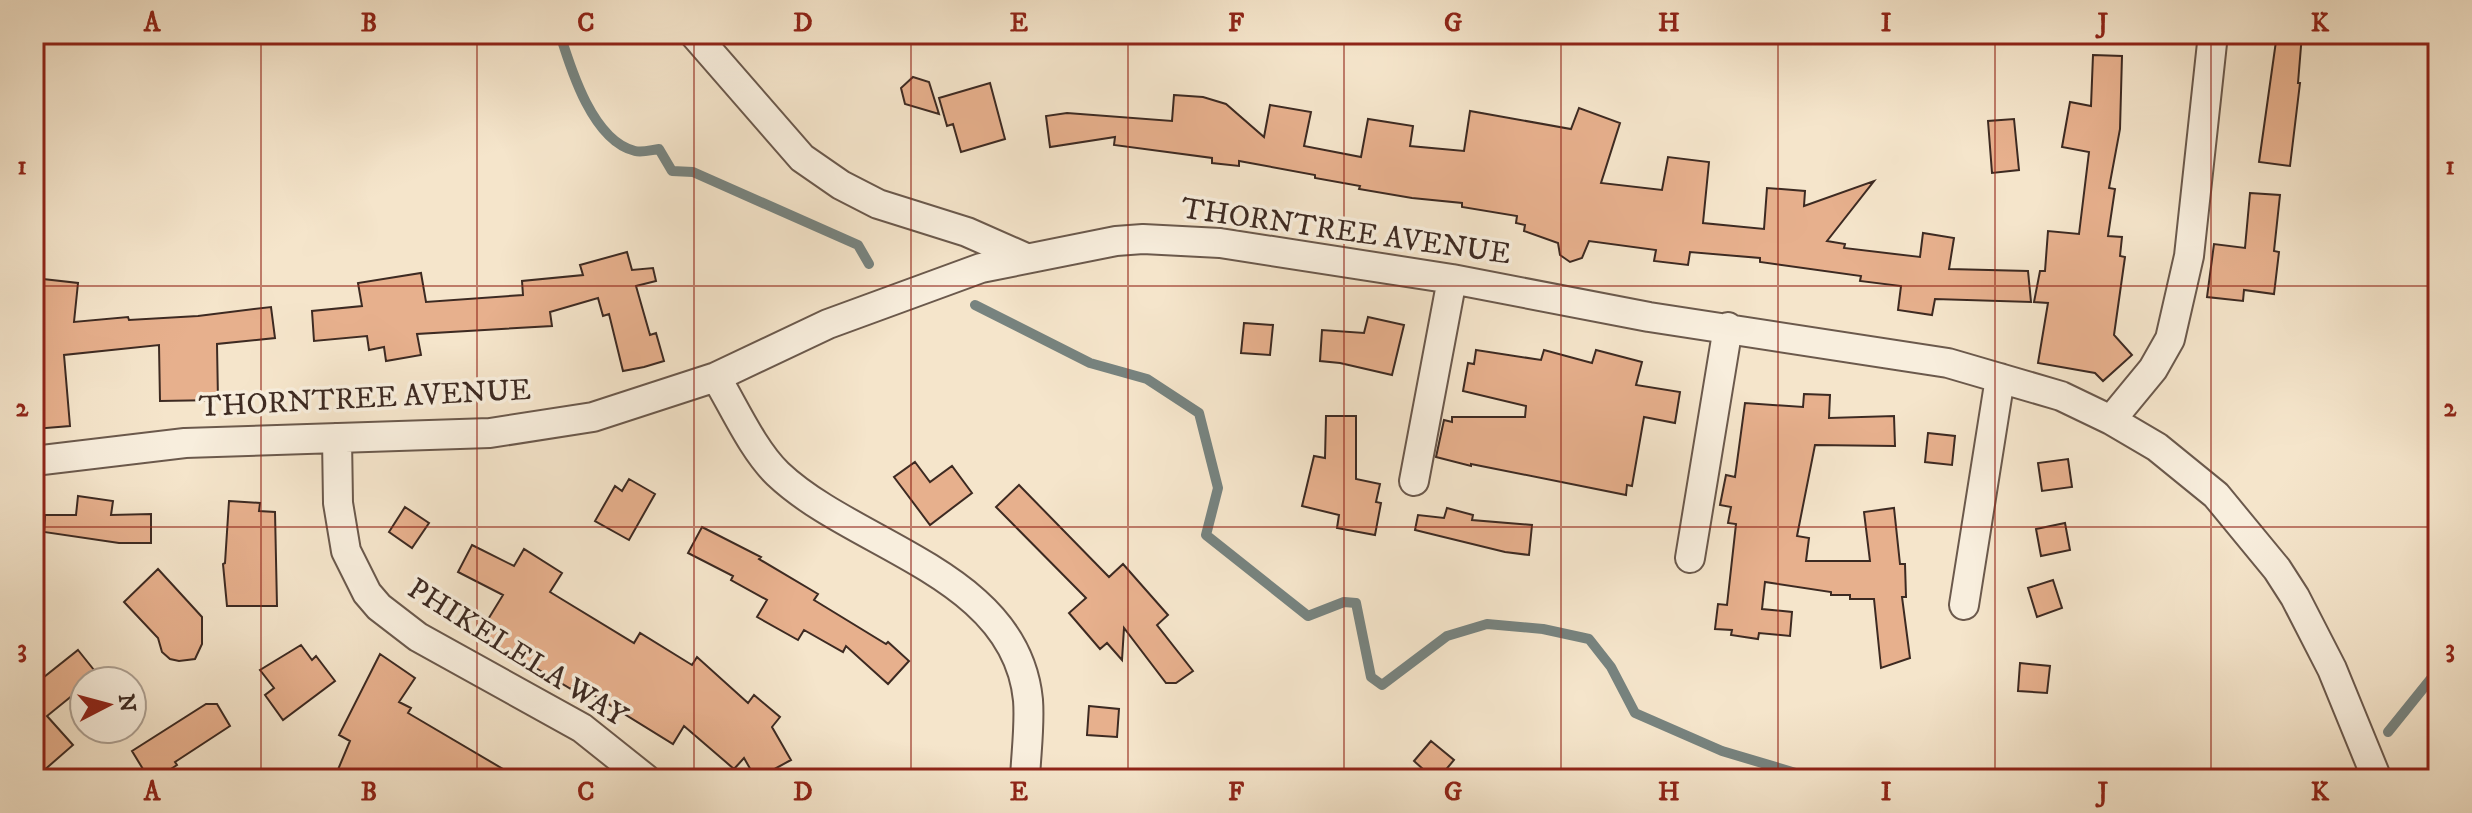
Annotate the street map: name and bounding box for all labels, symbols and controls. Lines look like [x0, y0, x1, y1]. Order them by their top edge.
text: A [143, 7, 162, 40]
text: B [361, 7, 377, 40]
text: C [577, 7, 595, 40]
text: D [793, 7, 813, 40]
text: E [1010, 7, 1028, 40]
text: F [1228, 7, 1245, 40]
text: G [1444, 7, 1462, 40]
text: H [1658, 7, 1680, 40]
text: I [1881, 7, 1892, 40]
text: J [2095, 7, 2109, 40]
text: K [2311, 7, 2330, 40]
text: 1 [17, 150, 27, 183]
text: 1 [2445, 150, 2455, 183]
street label: THORNTREE AVENUE [1179, 191, 1513, 273]
street label: THORNTREE AVENUE [198, 372, 532, 426]
text: 2 [16, 392, 30, 425]
text: 2 [2444, 392, 2458, 425]
street label: PHIKELELA WAY [400, 571, 634, 736]
text: 3 [17, 633, 27, 666]
text: 3 [2445, 633, 2455, 666]
north arrow [68, 665, 148, 745]
text: N [112, 693, 141, 713]
text: A [143, 776, 162, 809]
text: B [361, 776, 377, 809]
text: C [577, 776, 595, 809]
text: D [793, 776, 813, 809]
text: E [1010, 776, 1028, 809]
text: F [1228, 776, 1245, 809]
text: G [1444, 776, 1462, 809]
text: H [1658, 776, 1680, 809]
text: I [1881, 776, 1892, 809]
text: J [2095, 776, 2109, 809]
text: K [2311, 776, 2330, 809]

